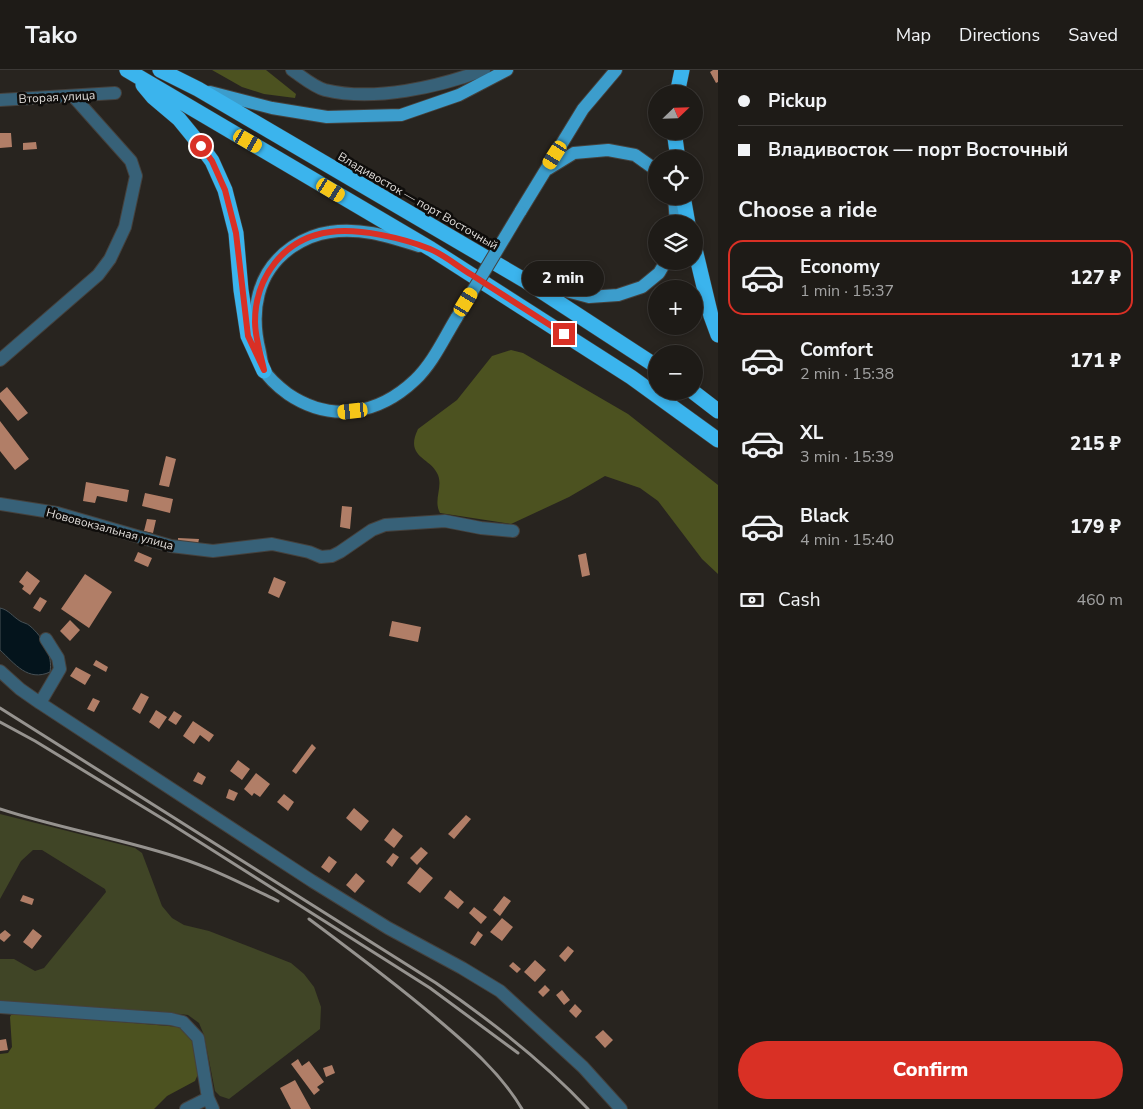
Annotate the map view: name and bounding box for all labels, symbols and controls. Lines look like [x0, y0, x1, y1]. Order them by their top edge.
text: Tako [25, 19, 78, 51]
text: Map [896, 23, 931, 47]
text: Directions [959, 23, 1040, 47]
text: Saved [1068, 23, 1118, 47]
north arrow [648, 85, 702, 140]
map controls [648, 85, 703, 400]
street label: Вторая улица [18, 87, 96, 107]
text: Pickup [768, 88, 827, 114]
car [231, 127, 264, 155]
route start [190, 135, 212, 157]
text: Владивосток — порт Восточный [768, 137, 1068, 163]
car [540, 138, 569, 172]
street label: Владивосток — порт Восточный [335, 148, 501, 254]
button: locate [648, 150, 703, 205]
car [314, 176, 347, 204]
text: Choose a ride [738, 195, 877, 225]
button: layers [648, 215, 703, 270]
text: Economy [800, 254, 880, 280]
icon: car [740, 255, 785, 300]
callout: 2 min [523, 262, 605, 296]
text: 127 ₽ [1070, 265, 1121, 291]
text: 2 min [542, 267, 584, 289]
button: + [648, 280, 703, 335]
text: 1 min · 15:37 [800, 280, 894, 302]
car [451, 285, 480, 319]
route end [553, 323, 575, 345]
text: Comfort [800, 337, 873, 363]
icon: car [740, 338, 785, 383]
button: − [648, 345, 703, 400]
text: 171 ₽ [1070, 348, 1121, 374]
text: 2 min · 15:38 [800, 363, 894, 385]
car [337, 402, 368, 420]
text: XL [800, 420, 823, 446]
icon: car [740, 421, 785, 466]
text: 215 ₽ [1070, 431, 1121, 457]
text: 3 min · 15:39 [800, 446, 894, 468]
text: Black [800, 503, 849, 529]
street label: Нововокзальная улица [45, 504, 175, 554]
icon: car [740, 504, 785, 549]
text: 179 ₽ [1070, 514, 1121, 540]
text: 4 min · 15:40 [800, 529, 894, 551]
icon: cash [738, 586, 766, 614]
text: Cash [778, 587, 820, 613]
text: 460 m [1076, 589, 1123, 611]
button: Confirm [738, 1041, 1123, 1099]

